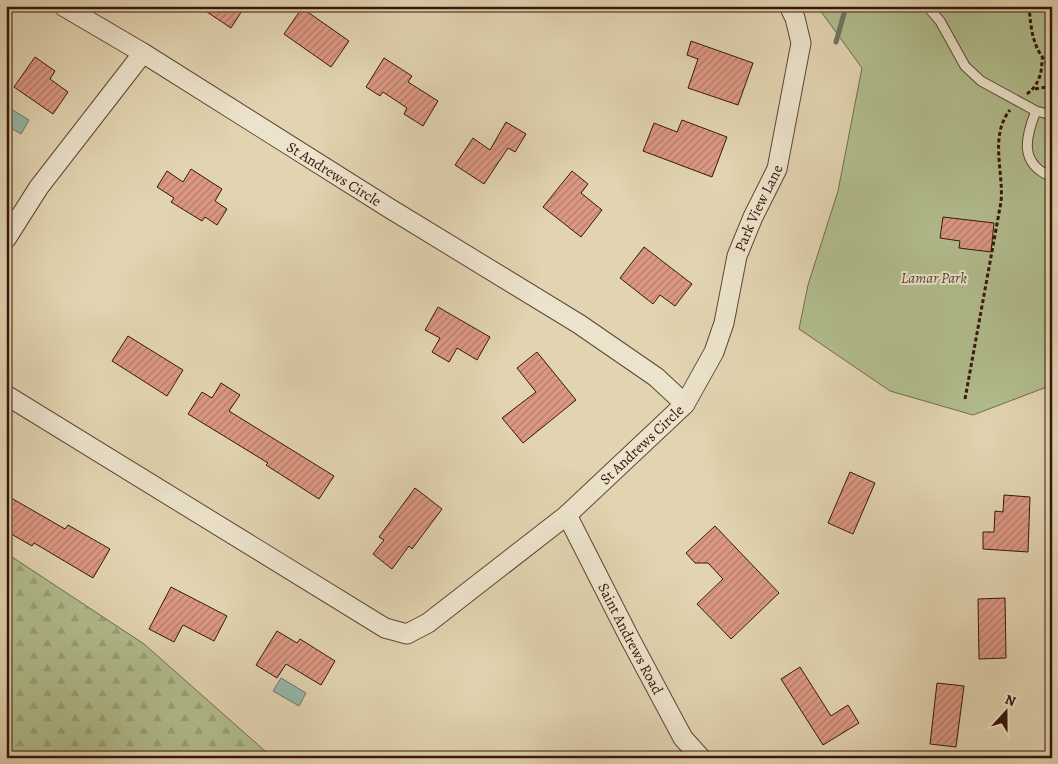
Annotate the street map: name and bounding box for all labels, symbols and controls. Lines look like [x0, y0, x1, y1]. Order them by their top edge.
street label: St Andrews Circle [283, 137, 385, 211]
street label: Park View Lane [730, 163, 788, 255]
park label: Lamar Park [901, 268, 967, 288]
street label: St Andrews Circle [595, 400, 688, 489]
street label: Saint Andrews Road [593, 580, 668, 699]
north arrow [980, 686, 1030, 736]
text: N [1002, 690, 1019, 711]

